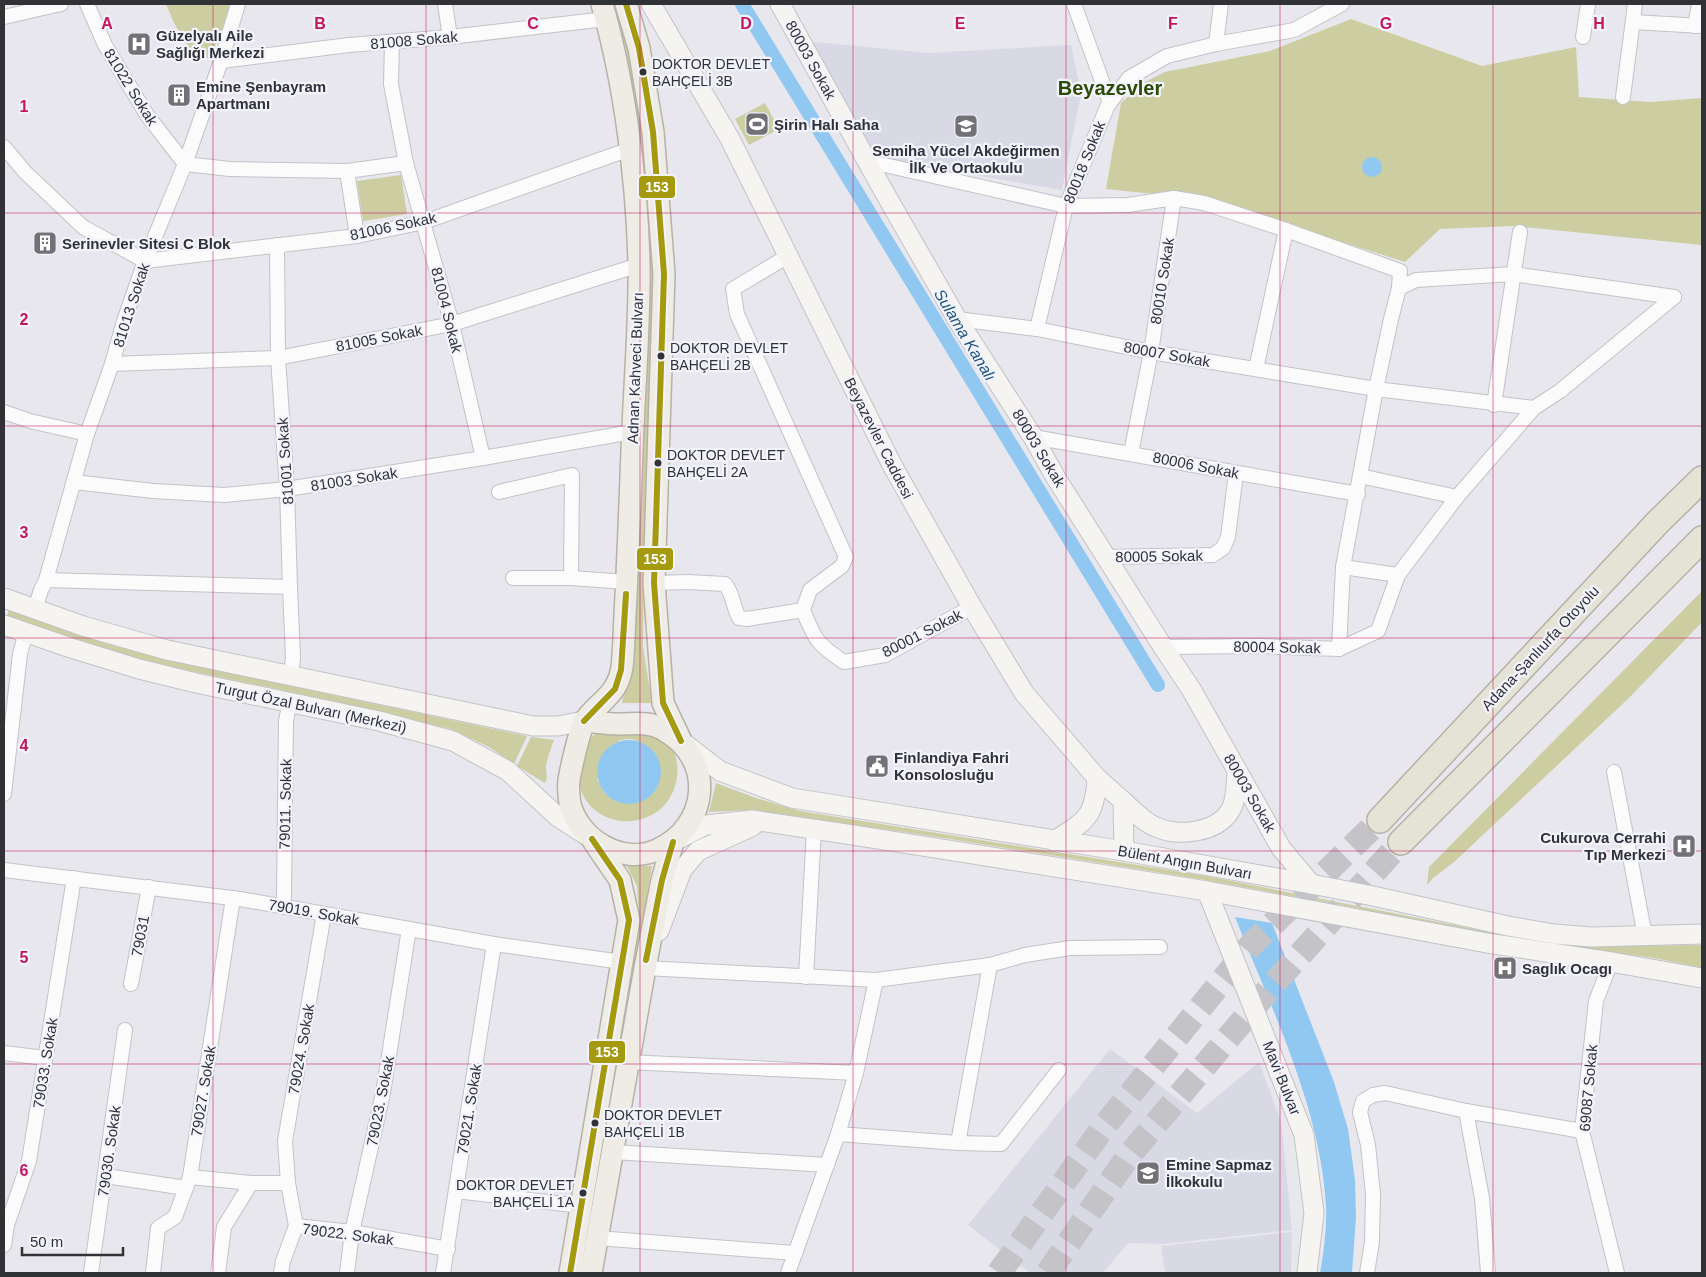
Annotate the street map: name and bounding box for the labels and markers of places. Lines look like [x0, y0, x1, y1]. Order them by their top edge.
place label: Güzelyalı Aile Sağlığı Merkezi [156, 27, 264, 61]
hospital icon: Güzelyalı Aile Sağlığı Merkezi [126, 31, 152, 57]
place label: DOKTOR DEVLET BAHÇELİ 3B [652, 56, 770, 89]
marker: DOKTOR DEVLET BAHÇELİ 3B [638, 67, 648, 77]
place label: Emine Şenbayram Apartmanı [196, 78, 326, 112]
building icon: Emine Şenbayram Apartmanı [166, 82, 192, 108]
sports icon: Şirin Halı Saha [744, 111, 770, 137]
school or university icon: Semiha Yücel Akdeğirmen İlk Ve Ortaokulu [953, 113, 979, 139]
place label: Şirin Halı Saha [774, 116, 880, 133]
place label: Semiha Yücel Akdeğirmen İlk Ve Ortaokulu [872, 142, 1060, 176]
building icon: Serinevler Sitesi C Blok [32, 230, 58, 256]
place label: Serinevler Sitesi C Blok [62, 235, 231, 252]
place label: DOKTOR DEVLET BAHÇELİ 2B [670, 340, 788, 373]
marker: DOKTOR DEVLET BAHÇELİ 2B [656, 351, 666, 361]
place label: DOKTOR DEVLET BAHÇELİ 2A [667, 447, 785, 480]
marker: DOKTOR DEVLET BAHÇELİ 2A [653, 458, 663, 468]
place label: Finlandiya Fahri Konsolosluğu [894, 749, 1009, 783]
public building icon: Finlandiya Fahri Konsolosluğu [864, 753, 890, 779]
place label: Cukurova Cerrahi Tıp Merkezi [1540, 829, 1666, 863]
hospital icon: Cukurova Cerrahi Tıp Merkezi [1671, 833, 1697, 859]
hospital icon: Saglık Ocagı [1492, 955, 1518, 981]
place label: Saglık Ocagı [1522, 960, 1612, 977]
place label: DOKTOR DEVLET BAHÇELİ 1B [604, 1107, 722, 1140]
marker: DOKTOR DEVLET BAHÇELİ 1B [590, 1118, 600, 1128]
place label: Emine Sapmaz İlkokulu [1166, 1156, 1272, 1190]
school or university icon: Emine Sapmaz İlkokulu [1135, 1160, 1161, 1186]
place label: DOKTOR DEVLET BAHÇELİ 1A [456, 1177, 575, 1210]
marker: DOKTOR DEVLET BAHÇELİ 1A [578, 1188, 588, 1198]

